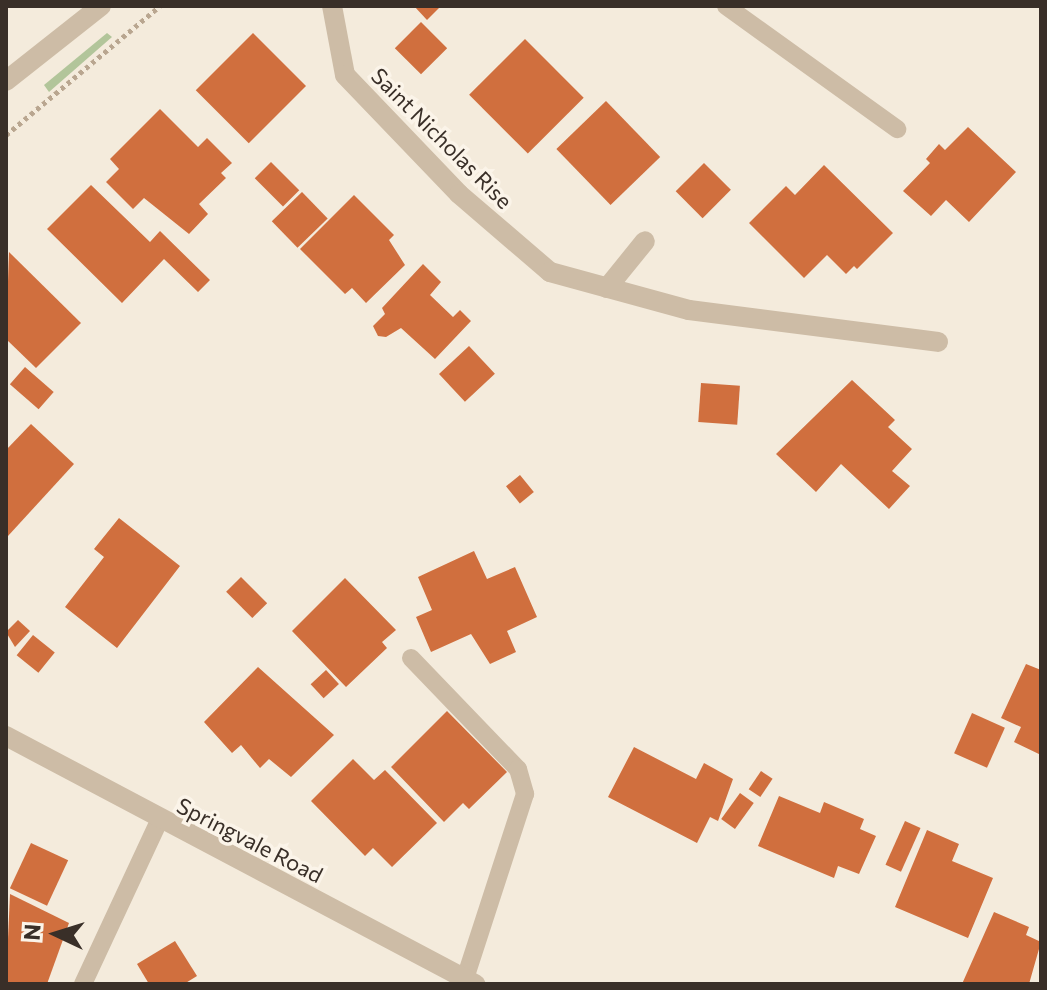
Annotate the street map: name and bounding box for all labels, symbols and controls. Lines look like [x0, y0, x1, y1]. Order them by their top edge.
street label: Saint Nicholas Rise [366, 62, 518, 214]
street label: Springvale Road [173, 792, 327, 888]
north arrow [16, 894, 96, 974]
text: N [18, 923, 46, 941]

